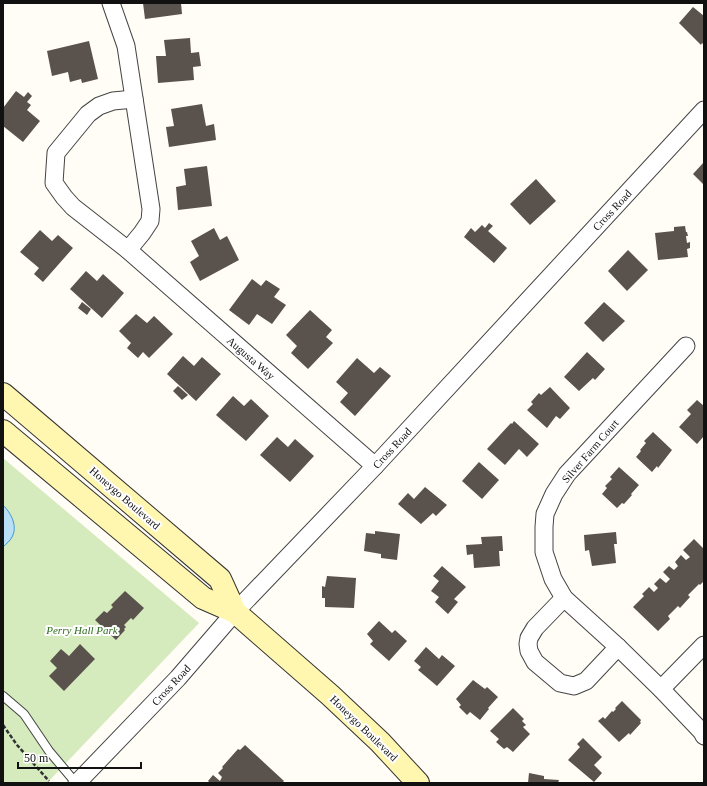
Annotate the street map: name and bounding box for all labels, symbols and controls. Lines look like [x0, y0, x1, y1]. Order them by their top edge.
street label: Cross Road [590, 187, 634, 233]
street label: Augusta Way [225, 334, 278, 382]
street label: Silver Farm Court [559, 417, 621, 485]
street label: Cross Road [370, 425, 414, 471]
street label: Honeygo Boulevard [88, 464, 163, 532]
park label: Perry Hall Park [45, 624, 119, 636]
street label: Cross Road [149, 662, 193, 708]
street label: Honeygo Boulevard [328, 693, 400, 764]
scale bar [18, 744, 141, 770]
text: 50 m [24, 751, 49, 765]

